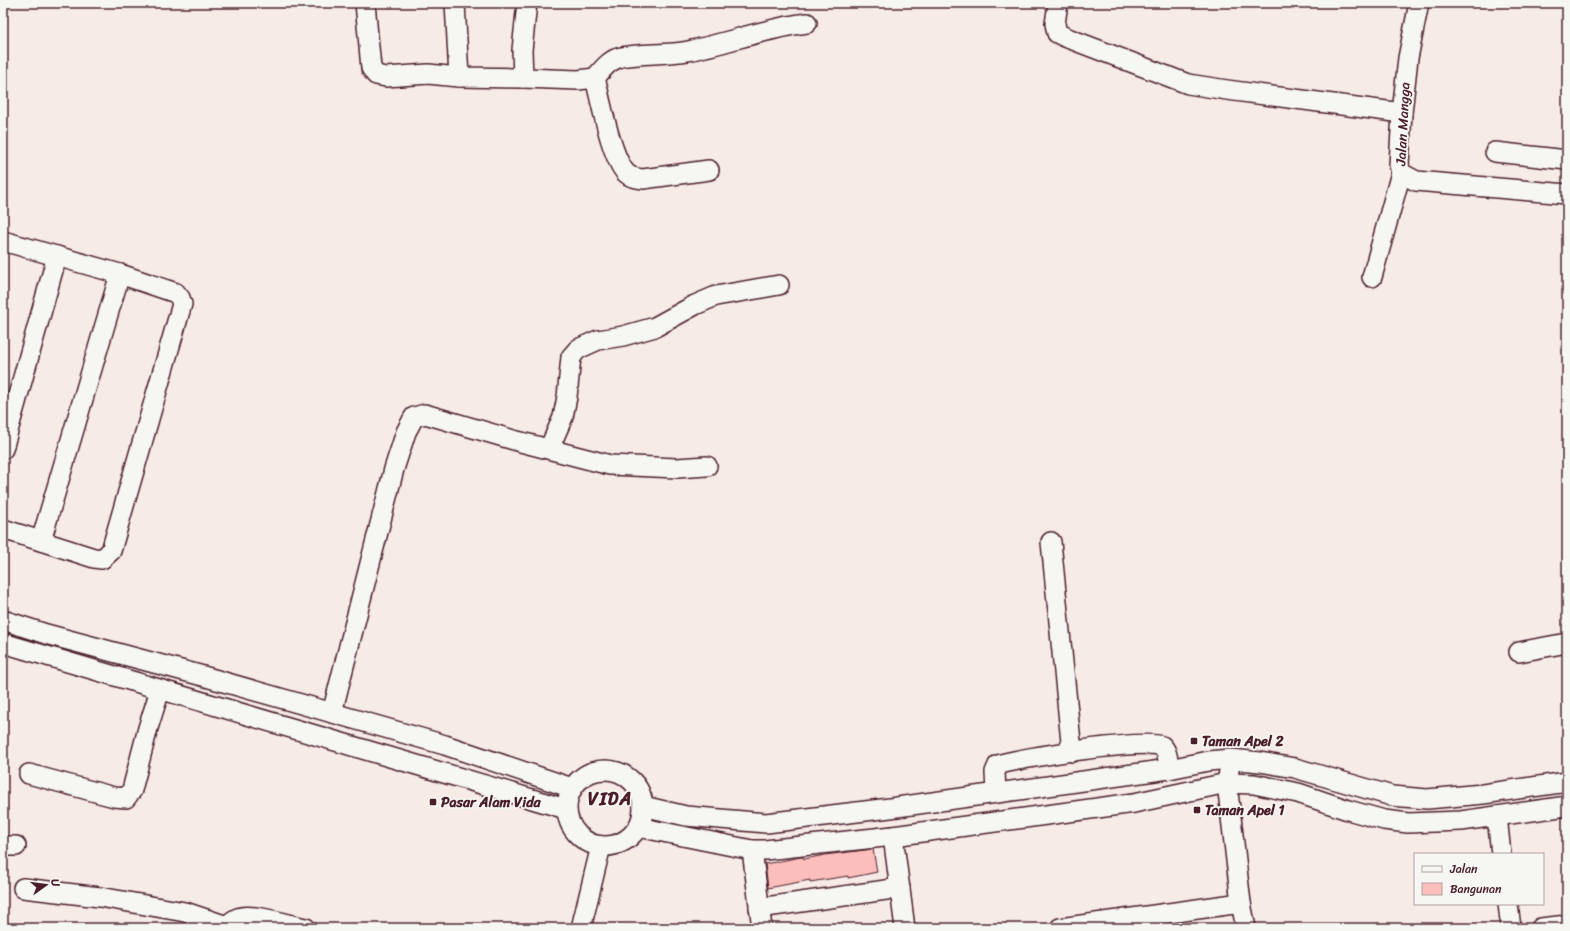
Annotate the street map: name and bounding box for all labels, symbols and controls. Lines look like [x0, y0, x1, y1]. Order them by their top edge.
street label: Jalan Mangga [1388, 82, 1418, 167]
place label: Taman Apel 2 [1202, 729, 1284, 754]
marker: Taman Apel 2 [1189, 736, 1199, 746]
district label: VIDA [588, 783, 632, 815]
place label: Pasar Alam Vida [441, 790, 542, 815]
marker: Pasar Alam Vida [428, 797, 438, 807]
place label: Taman Apel 1 [1205, 798, 1284, 823]
marker: Taman Apel 1 [1192, 805, 1202, 815]
legend [1414, 853, 1544, 905]
text: Jalan [1449, 858, 1478, 880]
north arrow [26, 865, 66, 905]
text: U [45, 877, 65, 889]
text: Bangunan [1450, 878, 1502, 900]

